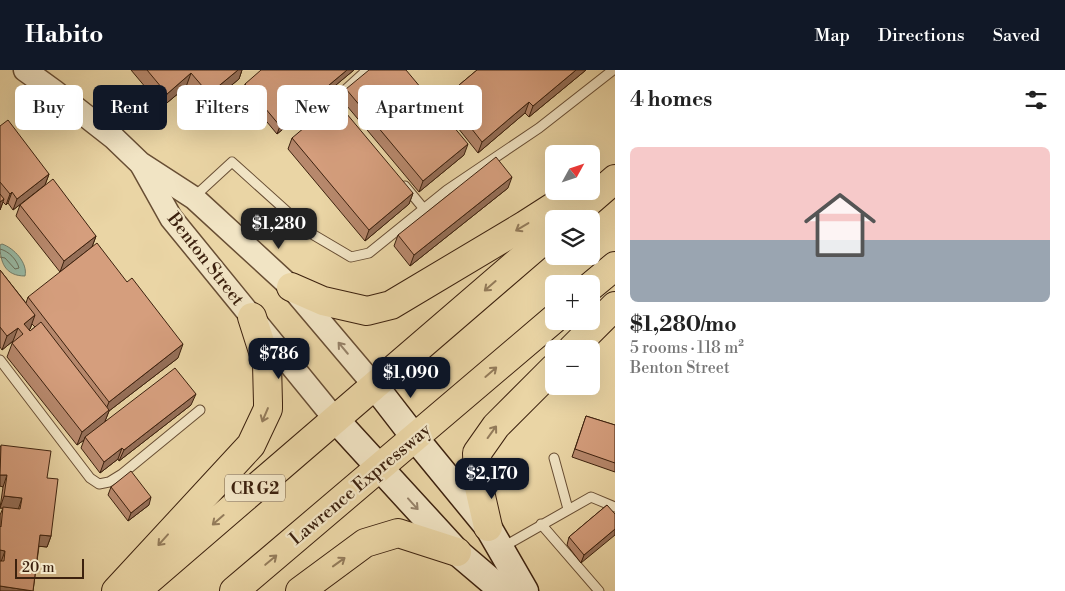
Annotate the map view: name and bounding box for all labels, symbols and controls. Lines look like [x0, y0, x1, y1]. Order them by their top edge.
text: Habito [25, 20, 103, 50]
text: Map [814, 24, 850, 47]
text: Directions [878, 24, 965, 47]
text: Saved [993, 24, 1040, 47]
chip: Buy [15, 85, 83, 130]
chip: Rent [93, 85, 167, 130]
chip: Filters [177, 85, 267, 130]
chip: New [277, 85, 348, 130]
chip: Apartment [358, 85, 482, 130]
icon: filters [1022, 86, 1050, 114]
text: 4 homes [630, 87, 712, 113]
north arrow [545, 145, 600, 200]
map controls [545, 145, 600, 395]
icon: home [795, 180, 885, 270]
street label: Benton Street [161, 207, 250, 311]
pin: $1,280 [238, 208, 320, 250]
button: layers [545, 210, 600, 265]
text: $1,280 [252, 214, 306, 234]
one-way arrow [515, 222, 529, 232]
button: + [545, 275, 600, 330]
one-way arrow [484, 280, 497, 291]
text: $1,280/mo [630, 312, 737, 338]
pin: $786 [249, 338, 309, 380]
text: 5 rooms · 118 m² [630, 338, 744, 358]
button: − [545, 340, 600, 395]
one-way arrow [337, 342, 348, 355]
text: $786 [260, 344, 298, 364]
pin: $1,090 [370, 356, 452, 399]
text: Benton Street [630, 358, 730, 378]
text: $1,090 [383, 363, 439, 383]
one-way arrow [485, 367, 498, 378]
one-way arrow [259, 407, 269, 422]
street label: Lawrence Expressway [285, 418, 436, 550]
one-way arrow [487, 425, 497, 439]
pin: $2,170 [451, 458, 533, 500]
text: $2,170 [466, 464, 518, 484]
road number: CR G2 [225, 474, 285, 502]
one-way arrow [407, 497, 419, 510]
one-way arrow [212, 514, 225, 526]
one-way arrow [157, 533, 169, 546]
one-way arrow [265, 554, 278, 565]
scale bar [15, 556, 84, 579]
one-way arrow [332, 557, 345, 568]
text: 20 m [22, 559, 54, 577]

